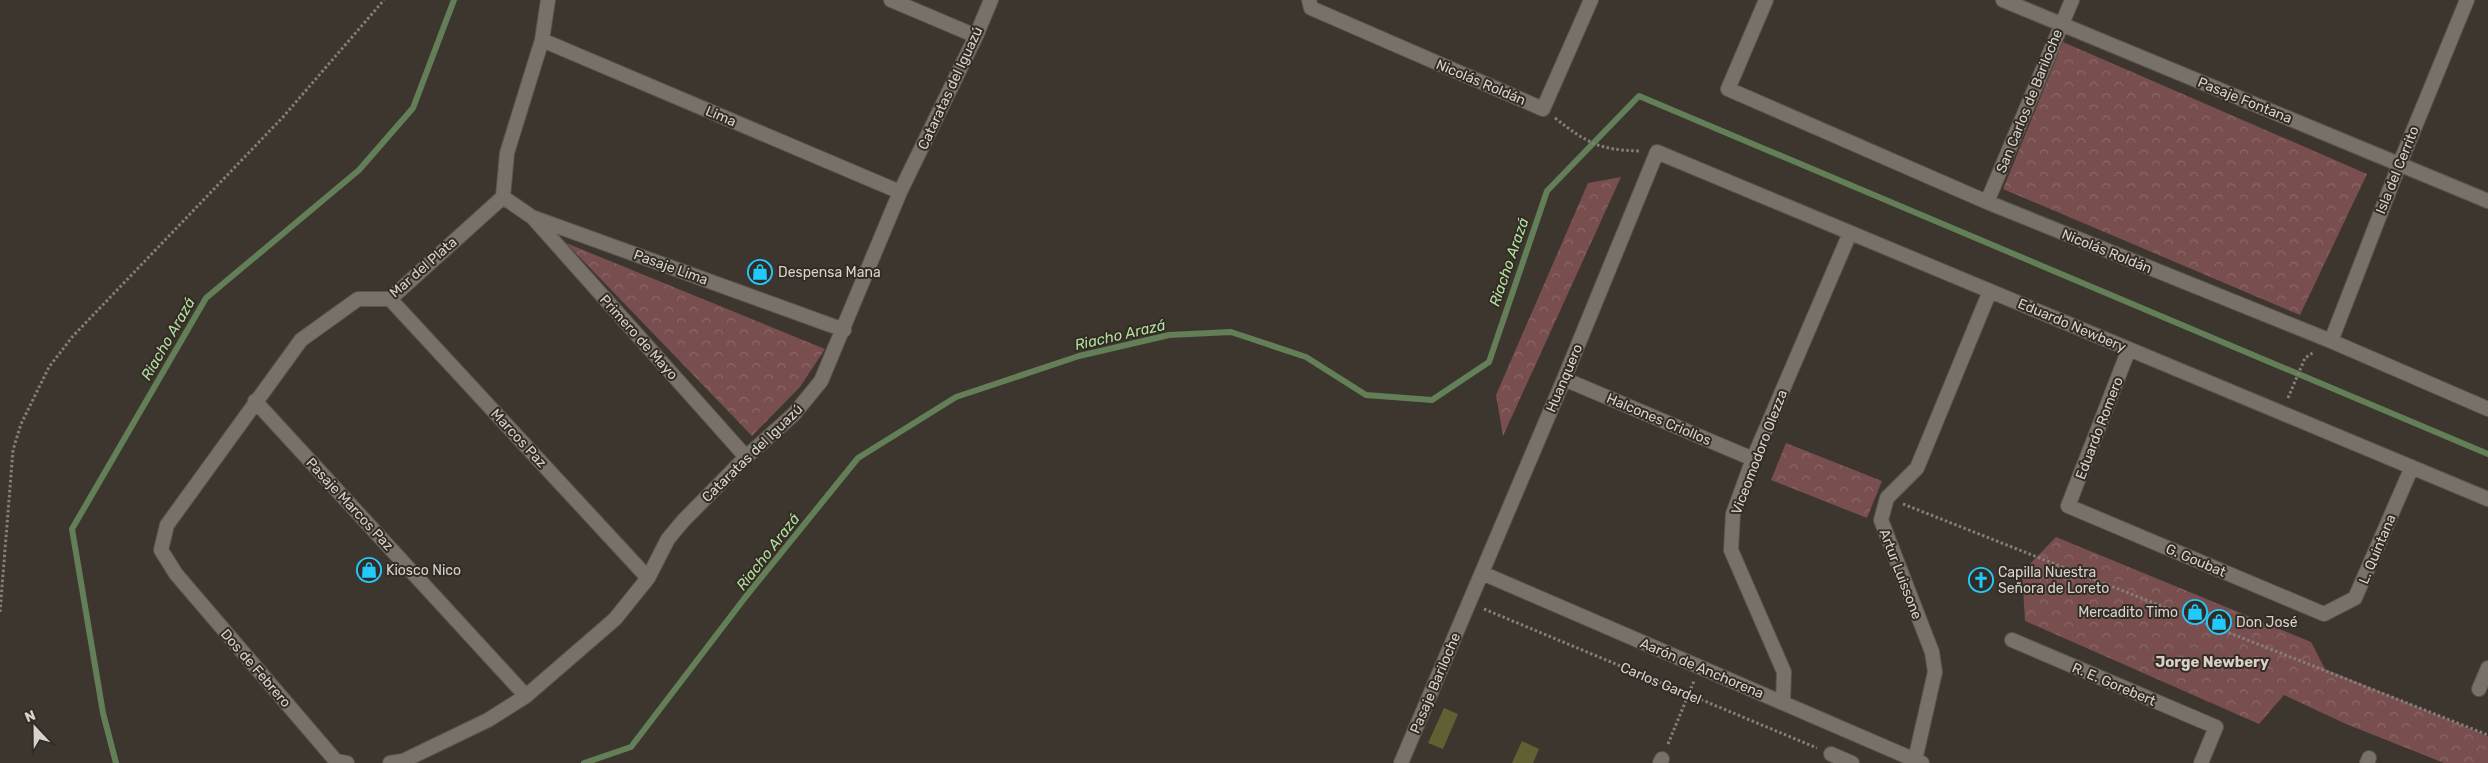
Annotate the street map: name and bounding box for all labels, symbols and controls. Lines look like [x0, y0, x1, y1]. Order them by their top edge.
street label: Cataratas del Iguazú [914, 24, 986, 152]
street label: San Carlos de Bariloche [1993, 27, 2066, 176]
street label: Nicolás Roldán [1433, 56, 1528, 109]
street label: Pasaje Fontana [2195, 74, 2294, 127]
street label: Lima [703, 102, 739, 130]
street label: Isla del Cerrito [2372, 124, 2423, 217]
water label: Riacho Arazá [1485, 215, 1533, 309]
street label: Nicolás Roldán [2059, 226, 2154, 277]
street label: Mar del Plata [386, 234, 460, 301]
street label: Pasaje Lima [631, 246, 710, 289]
shop icon: Despensa Mana [747, 259, 773, 285]
place label: Despensa Mana [778, 264, 881, 281]
street label: Primero de Mayo [596, 291, 681, 383]
water label: Riacho Arazá [137, 294, 199, 384]
street label: Eduardo Newbery [2015, 295, 2129, 356]
water label: Riacho Arazá [1073, 316, 1167, 354]
street label: Huanquero [1542, 342, 1586, 415]
street label: Eduardo Romero [2072, 374, 2127, 482]
street label: Viceomodoro Olezza [1728, 387, 1791, 517]
street label: Halcones Criollos [1604, 390, 1714, 449]
street label: Cataratas del Iguazú [698, 401, 806, 506]
street label: Marcos Paz [487, 405, 550, 471]
street label: Pasaje Marcos Paz [302, 454, 397, 554]
water label: Riacho Arazá [732, 510, 804, 594]
street label: L. Quintana [2355, 512, 2400, 587]
street label: Artur Luissone [1876, 527, 1926, 622]
street label: G. Goubat [2163, 540, 2229, 581]
shop icon: Kiosco Nico [356, 557, 382, 583]
place label: Kiosco Nico [386, 562, 461, 579]
place label: Capilla Nuestra Señora de Loreto [1998, 564, 2109, 597]
church icon: Capilla Nuestra Señora de Loreto [1968, 567, 1994, 593]
shop icon: Mercadito Timo [2182, 599, 2208, 625]
place label: Mercadito Timo [2078, 604, 2178, 621]
shop icon: Don José [2206, 609, 2232, 635]
place label: Don José [2236, 614, 2298, 631]
street label: Dos de Febrero [217, 626, 294, 711]
street label: Pasaje Bariloche [1407, 630, 1464, 736]
street label: Aarón de Anchorena [1637, 635, 1766, 702]
district label: Jorge Newbery [2155, 653, 2269, 671]
street label: Carlos Gardel [1618, 659, 1704, 708]
street label: R. E. Gorebert [2069, 659, 2159, 710]
north arrow [10, 703, 60, 753]
text: N [22, 707, 38, 726]

